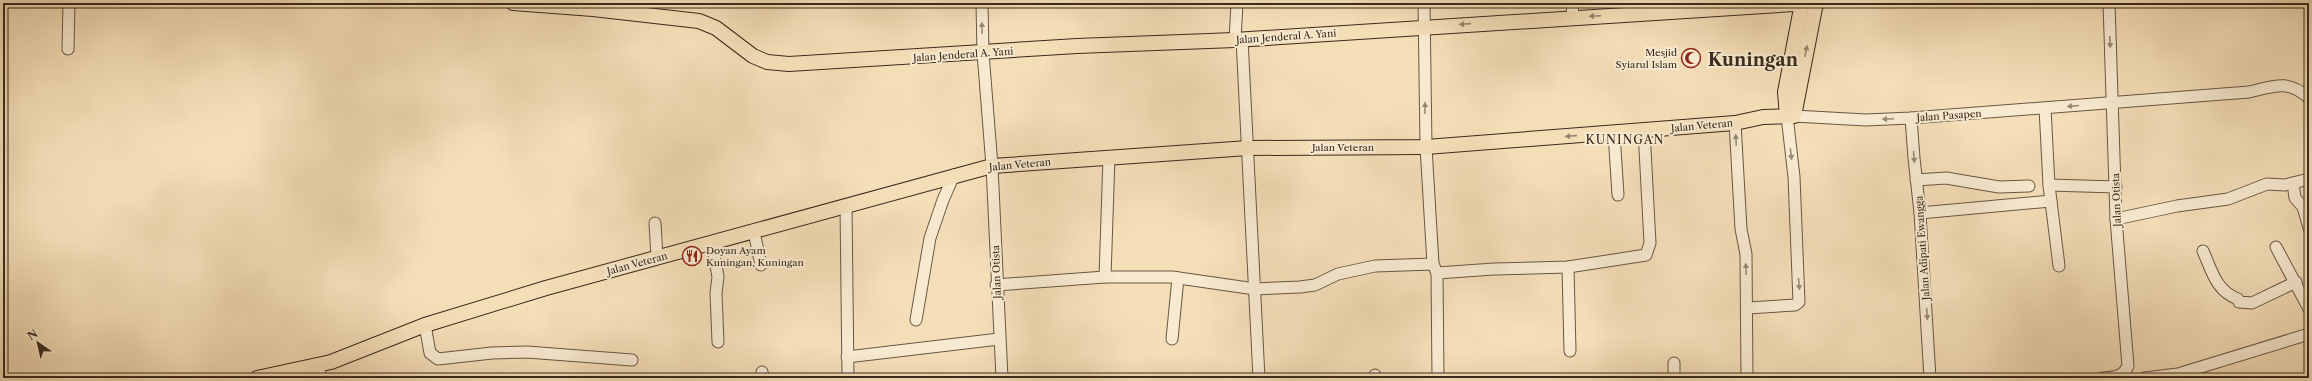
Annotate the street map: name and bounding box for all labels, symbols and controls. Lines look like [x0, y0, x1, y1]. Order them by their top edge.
one-way arrow [1589, 12, 1601, 19]
one-way arrow [1459, 20, 1471, 27]
one-way arrow [979, 21, 985, 34]
street label: Jalan Jenderal A. Yani [1233, 27, 1337, 47]
one-way arrow [2107, 36, 2113, 49]
one-way arrow [1804, 44, 1810, 57]
street label: Jalan Jenderal A. Yani [910, 45, 1014, 65]
place label: Mesjid Syiarul Islam [1616, 46, 1678, 71]
mosque icon: Mesjid Syiarul Islam [1680, 47, 1702, 69]
district label: Kuningan [1708, 49, 1799, 71]
one-way arrow [1422, 102, 1429, 114]
one-way arrow [2067, 102, 2079, 109]
street label: Jalan Pasapen [1914, 107, 1983, 124]
street label: Jalan Veteran [1668, 116, 1734, 135]
one-way arrow [1882, 116, 1894, 123]
district label: KUNINGAN [1585, 132, 1665, 147]
one-way arrow [1565, 133, 1577, 140]
one-way arrow [1732, 134, 1739, 146]
street label: Jalan Veteran [1310, 141, 1375, 154]
one-way arrow [1788, 148, 1794, 160]
one-way arrow [1910, 151, 1917, 163]
street label: Jalan Veteran [986, 155, 1052, 174]
street label: Jalan Otista [2109, 172, 2124, 229]
street label: Jalan Adipati Ewangga [1912, 195, 1933, 303]
place label: Doyan Ayam Kuningan, Kuningan [706, 244, 805, 269]
street label: Jalan Otista [989, 244, 1004, 301]
restaurant icon: Doyan Ayam Kuningan, Kuningan [681, 245, 703, 267]
street label: Jalan Veteran [603, 249, 670, 278]
one-way arrow [1743, 262, 1749, 275]
one-way arrow [1795, 278, 1802, 290]
one-way arrow [1923, 308, 1930, 320]
north arrow [18, 323, 58, 363]
text: N [25, 326, 41, 343]

